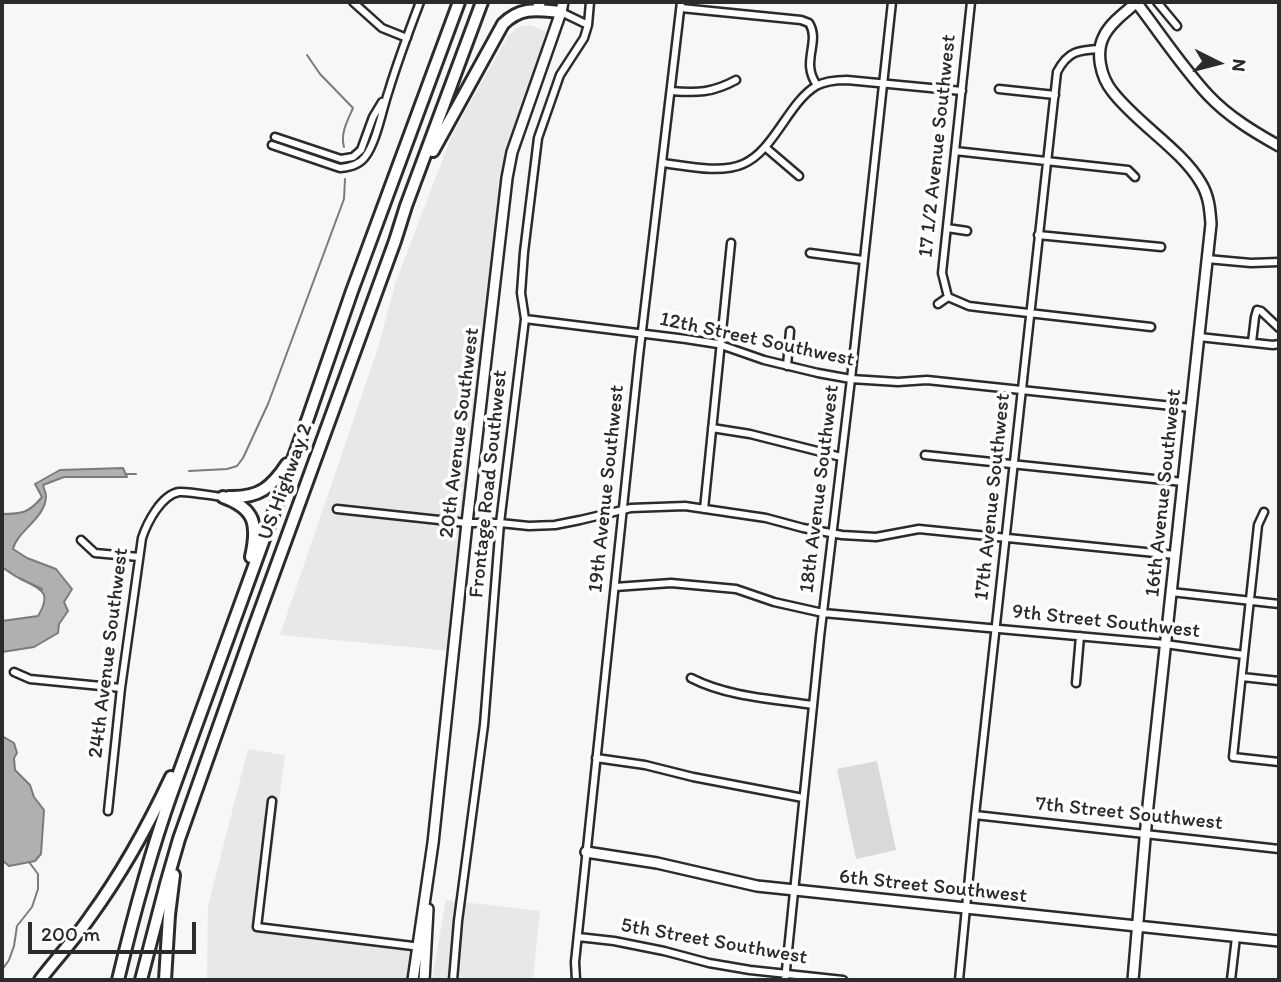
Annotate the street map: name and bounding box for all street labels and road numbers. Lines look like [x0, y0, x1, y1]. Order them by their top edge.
street label: 17 1/2 Avenue Southwest [914, 33, 962, 259]
street label: 12th Street Southwest [657, 307, 857, 373]
street label: 20th Avenue Southwest [435, 326, 485, 540]
street label: Frontage Road Southwest [465, 369, 513, 599]
street label: 19th Avenue Southwest [584, 384, 630, 594]
street label: 18th Avenue Southwest [795, 384, 845, 594]
street label: 16th Avenue Southwest [1141, 388, 1187, 598]
street label: 17th Avenue Southwest [970, 392, 1016, 602]
street label: US Highway 2 [253, 420, 319, 544]
street label: 24th Avenue Southwest [84, 546, 134, 760]
street label: 9th Street Southwest [1011, 600, 1201, 644]
street label: 7th Street Southwest [1034, 792, 1224, 836]
street label: 6th Street Southwest [838, 865, 1028, 909]
street label: 5th Street Southwest [619, 913, 809, 971]

